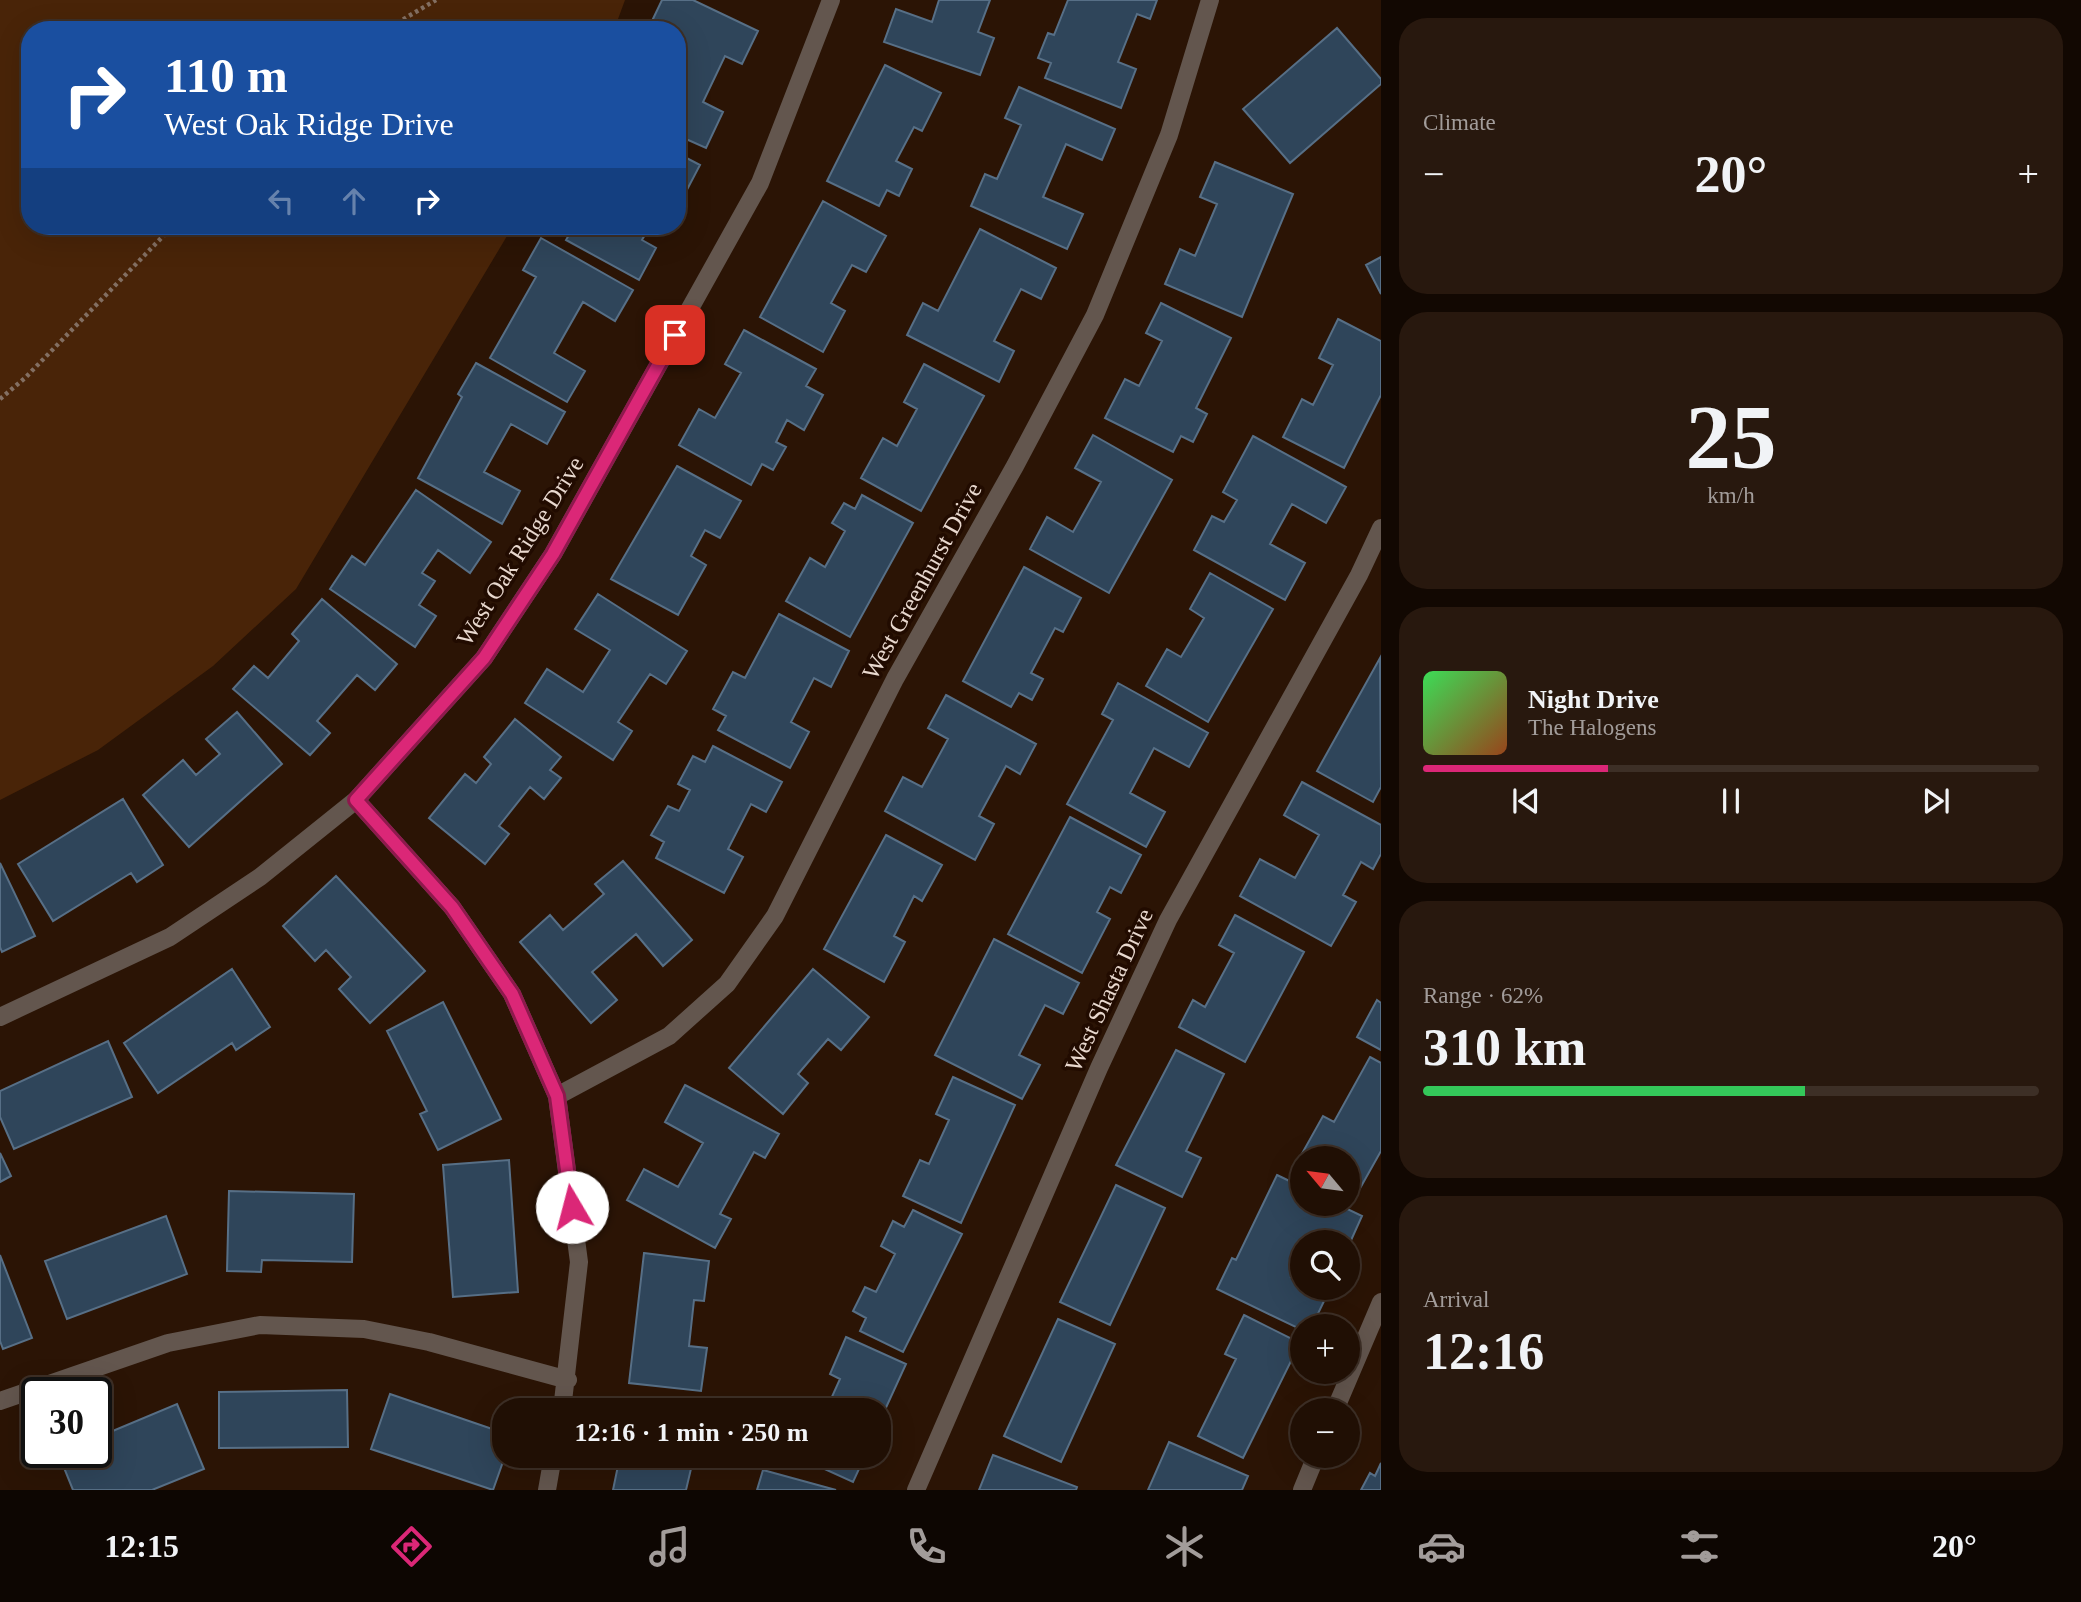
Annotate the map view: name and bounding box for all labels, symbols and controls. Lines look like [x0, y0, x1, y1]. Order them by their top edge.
text: 110 m [164, 48, 288, 103]
icon: right [49, 49, 140, 140]
text: West Oak Ridge Drive [164, 106, 454, 142]
text: Climate [1423, 110, 1496, 135]
text: 20° [1695, 146, 1767, 203]
text: − [1423, 153, 1444, 195]
text: + [2018, 153, 2039, 195]
icon: left [262, 182, 300, 220]
icon: ahead [335, 182, 373, 220]
icon: right [408, 182, 446, 220]
pin [645, 305, 705, 365]
icon: arrive [656, 316, 694, 354]
text: 25 [1686, 387, 1777, 488]
street label: West Oak Ridge Drive [451, 452, 589, 650]
street label: West Greenhurst Drive [857, 478, 987, 684]
text: km/h [1707, 483, 1755, 508]
text: Night Drive [1528, 685, 1659, 714]
text: The Halogens [1528, 715, 1656, 740]
icon: previous [1507, 782, 1545, 820]
icon: pause [1712, 782, 1750, 820]
icon: next [1917, 782, 1955, 820]
street label: West Shasta Drive [1060, 904, 1158, 1076]
text: Range · 62% [1423, 983, 1543, 1008]
text: 310 km [1423, 1019, 1586, 1076]
north arrow [1290, 1146, 1360, 1216]
map controls [1290, 1146, 1360, 1468]
position arrow [535, 1170, 609, 1244]
button: search [1290, 1230, 1360, 1300]
text: Arrival [1423, 1287, 1489, 1312]
button: + [1290, 1314, 1360, 1384]
text: 12:16 [1423, 1323, 1544, 1380]
speed limit sign: 30 [21, 1377, 112, 1468]
button: − [1290, 1398, 1360, 1468]
text: 12:16 · 1 min · 250 m [575, 1418, 809, 1447]
icon: directions [387, 1522, 436, 1571]
icon: music [645, 1522, 694, 1571]
icon: phone [902, 1522, 951, 1571]
icon: climate [1160, 1522, 1209, 1571]
icon: car [1417, 1522, 1466, 1571]
icon: filters [1675, 1522, 1724, 1571]
text: 12:15 [104, 1528, 179, 1564]
text: 20° [1932, 1528, 1977, 1564]

